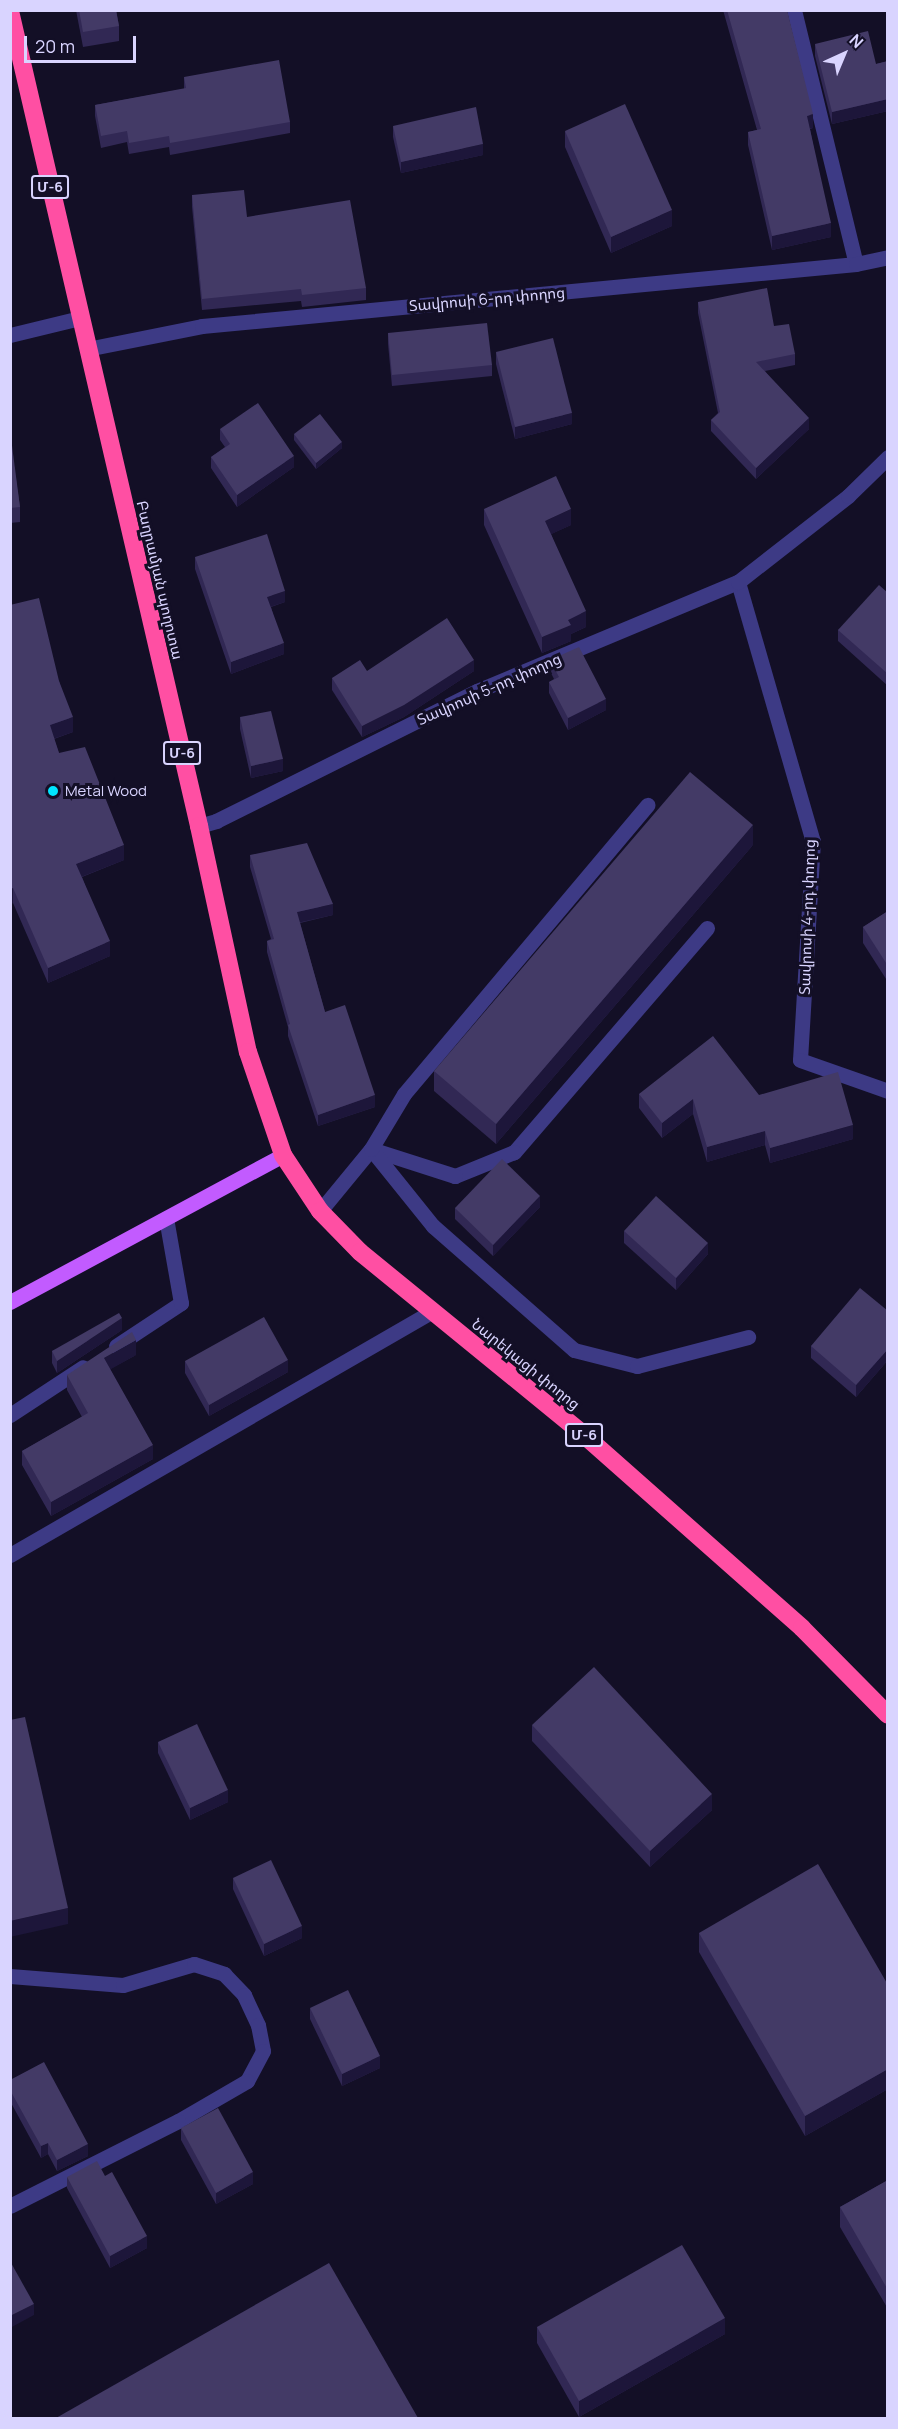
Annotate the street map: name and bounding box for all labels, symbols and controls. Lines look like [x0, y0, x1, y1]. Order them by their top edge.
scale bar [27, 24, 140, 62]
north arrow [814, 24, 874, 84]
text: N [845, 29, 868, 53]
text: 20 m [35, 34, 75, 58]
road number: Մ-6 [31, 176, 70, 198]
street label: Տավրոսի 6-րդ փողոց [408, 283, 566, 315]
street label: Բաղրամյան պողոտա [133, 499, 187, 661]
street label: Տավրոսի 5-րդ փողոց [414, 649, 564, 729]
road number: Մ-6 [162, 742, 201, 764]
place label: Metal Wood [65, 782, 147, 800]
marker: Metal Wood [46, 784, 60, 798]
street label: Տավրոսի 4-րդ փողոց [795, 839, 819, 995]
street label: Նարեկացի փողոց [468, 1315, 584, 1413]
road number: Մ-6 [564, 1424, 604, 1446]

